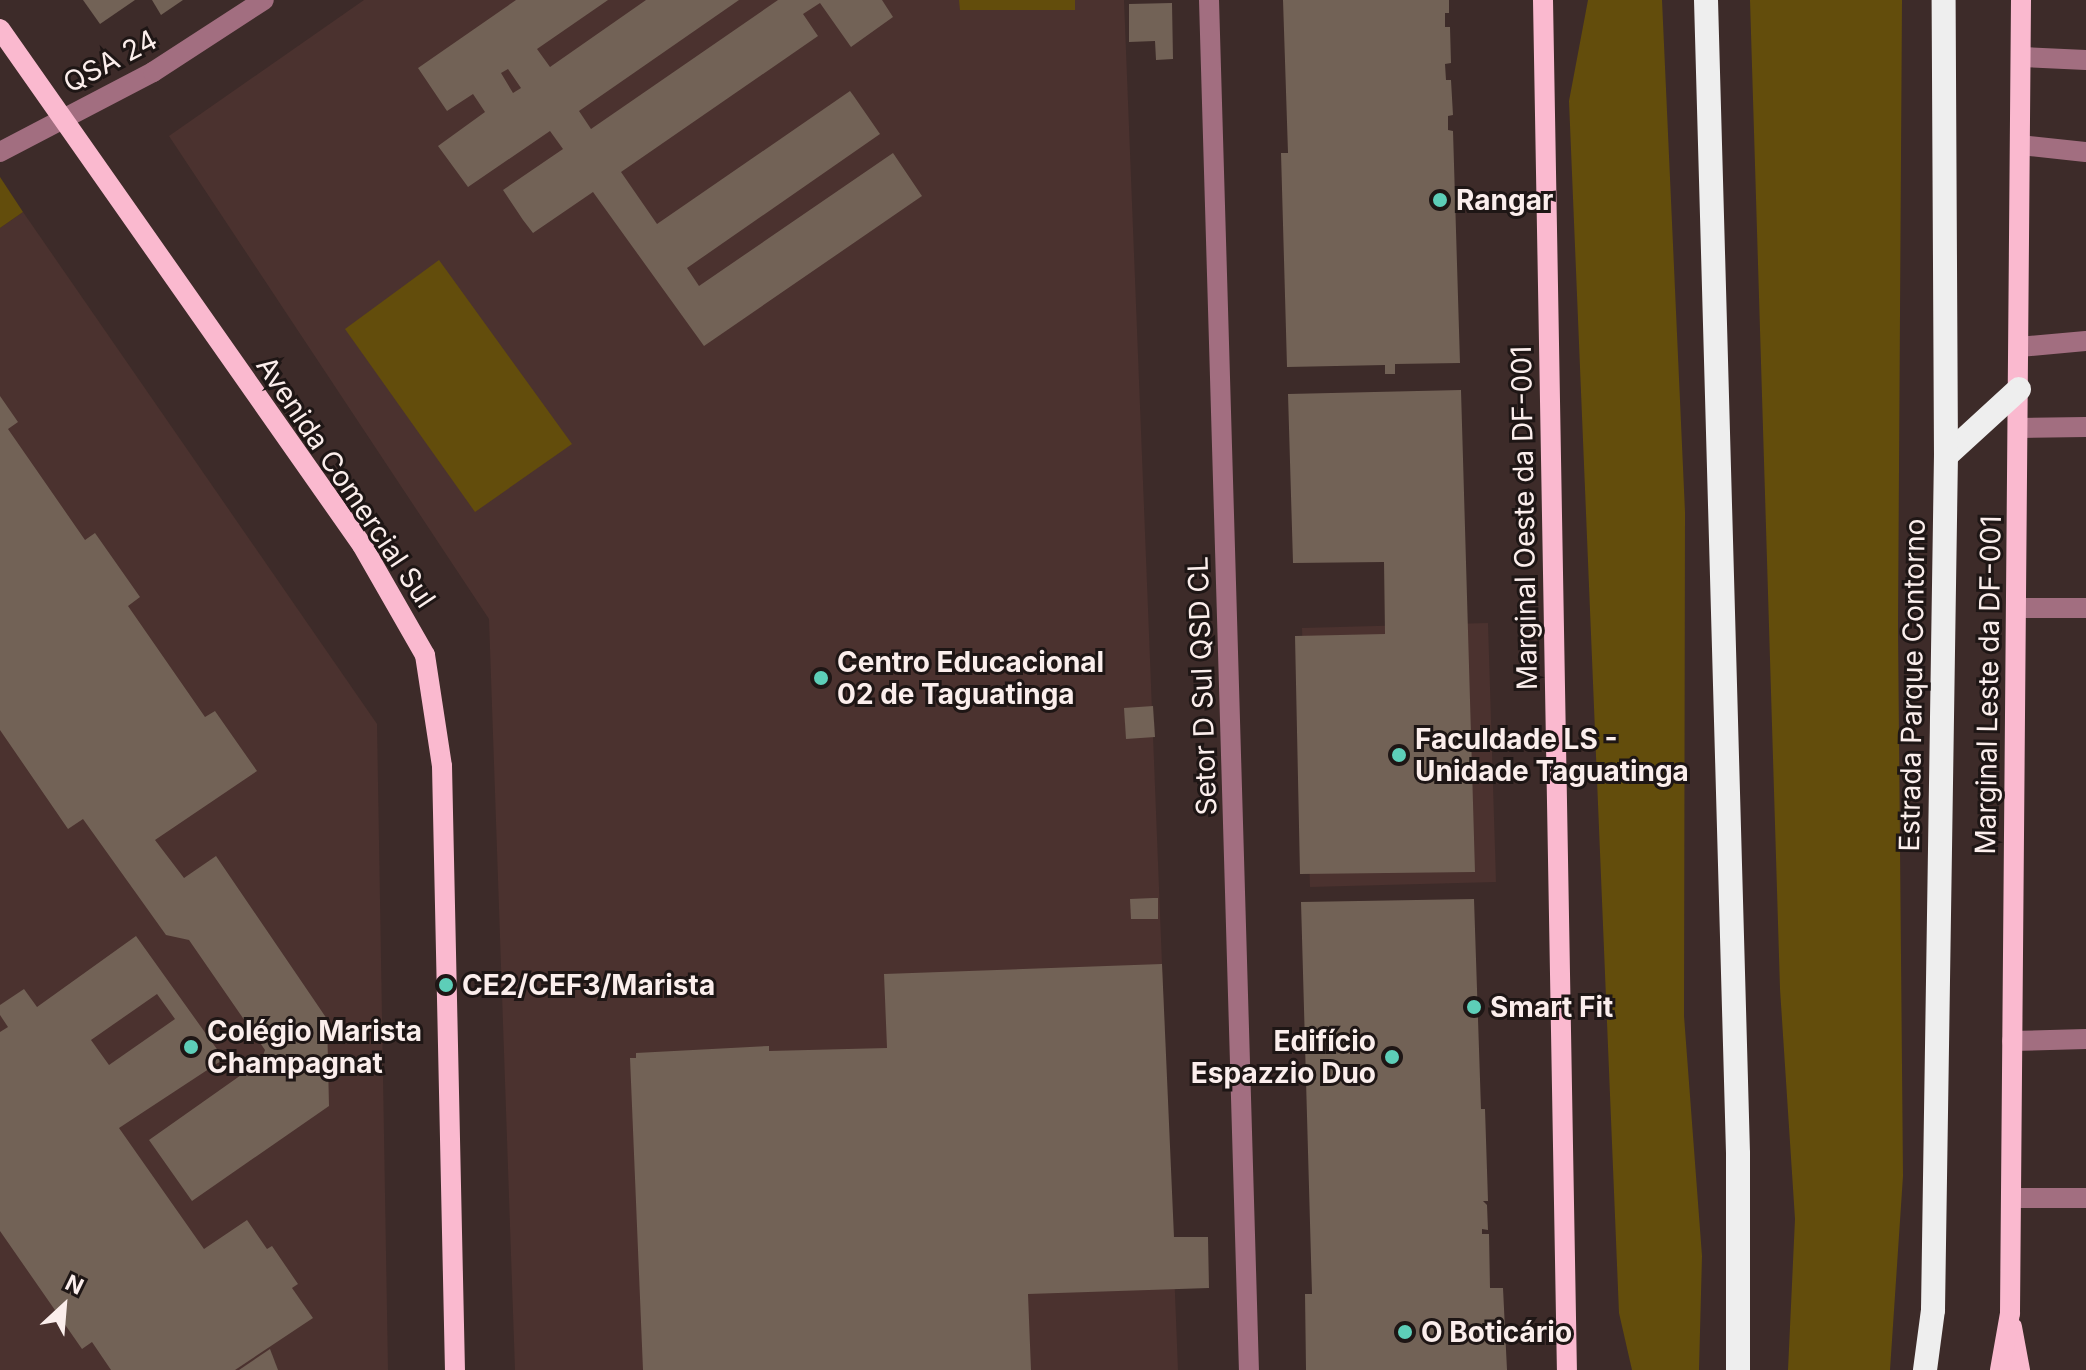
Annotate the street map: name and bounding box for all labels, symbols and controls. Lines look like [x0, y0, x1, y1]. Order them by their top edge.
street label: QSA 24 [57, 22, 163, 100]
place label: Rangar [1456, 183, 1553, 217]
marker: Rangar [1431, 191, 1449, 209]
street label: Marginal Oeste da DF-001 [1504, 345, 1544, 691]
street label: Avenida Comercial Sul [249, 350, 443, 614]
street label: Marginal Leste da DF-001 [1968, 515, 2008, 855]
street label: Estrada Parque Contorno [1892, 518, 1932, 852]
street label: Setor D Sul QSD CL [1181, 556, 1223, 816]
place label: Centro Educacional 02 de Taguatinga [837, 645, 1104, 711]
marker: Centro Educacional 02 de Taguatinga [812, 669, 830, 687]
place label: Faculdade LS - Unidade Taguatinga [1415, 722, 1689, 788]
marker: Faculdade LS - Unidade Taguatinga [1390, 746, 1408, 764]
place label: CE2/CEF3/Marista [462, 968, 715, 1002]
marker: CE2/CEF3/Marista [437, 976, 455, 994]
place label: Smart Fit [1490, 990, 1613, 1024]
marker: Smart Fit [1465, 998, 1483, 1016]
place label: Colégio Marista Champagnat [207, 1014, 422, 1080]
place label: Edifício Espazzio Duo [1191, 1024, 1376, 1090]
marker: Colégio Marista Champagnat [182, 1038, 200, 1056]
marker: Edifício Espazzio Duo [1383, 1048, 1401, 1066]
north arrow [24, 1266, 104, 1346]
text: N [61, 1269, 88, 1300]
place label: O Boticário [1421, 1315, 1572, 1349]
marker: O Boticário [1396, 1323, 1414, 1341]

